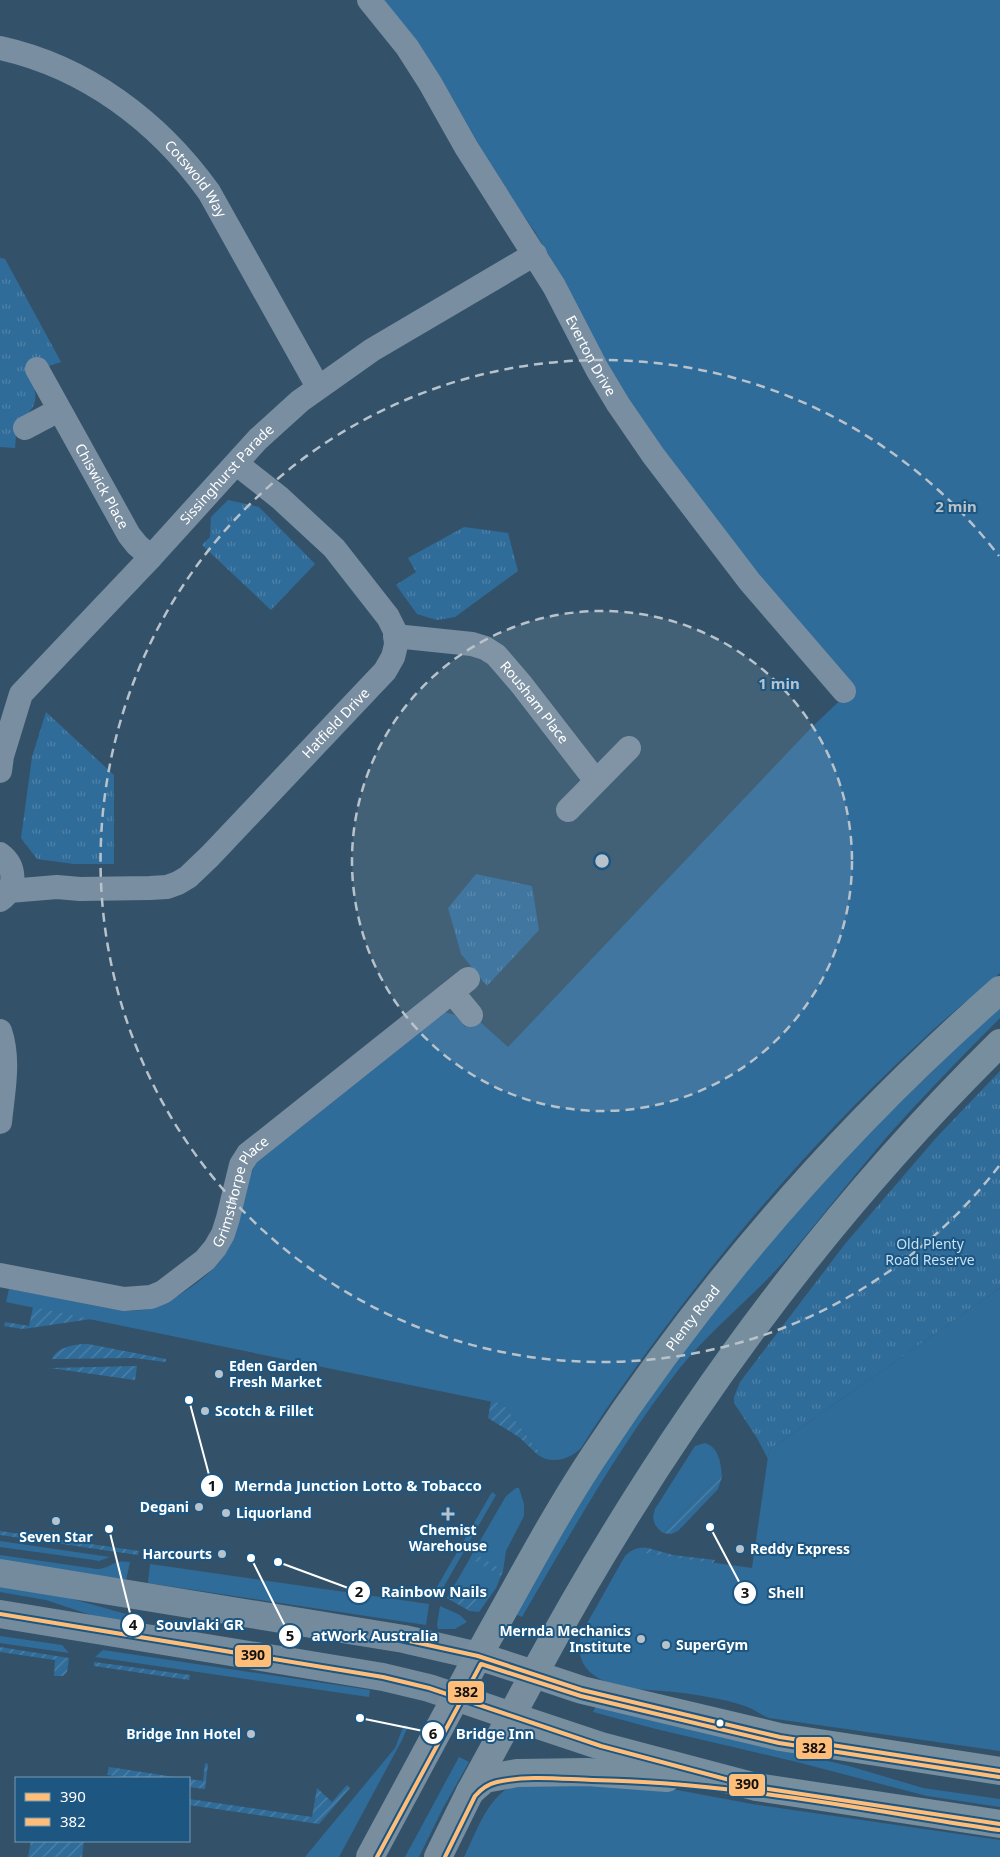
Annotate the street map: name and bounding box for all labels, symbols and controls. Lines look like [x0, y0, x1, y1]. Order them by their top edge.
street label: Cotswold Way [161, 136, 232, 221]
street label: Everton Drive [562, 312, 621, 399]
street label: Sissinghurst Parade [175, 419, 278, 528]
street label: Chiswick Place [71, 440, 134, 532]
text: 2 min [935, 496, 977, 516]
street label: Rousham Place [496, 657, 574, 747]
text: 1 min [758, 673, 800, 693]
street label: Hatfield Drive [297, 683, 373, 762]
centre of rings [593, 852, 611, 870]
street label: Grimsthorpe Place [207, 1131, 272, 1251]
park label: Old Plenty Road Reserve [885, 1234, 975, 1269]
street label: Plenty Road [661, 1281, 724, 1354]
place label: Eden Garden Fresh Market [229, 1356, 322, 1391]
marker: Eden Garden Fresh Market [213, 1368, 225, 1380]
place label: Scotch & Fillet [215, 1401, 314, 1420]
marker: Scotch & Fillet [199, 1405, 211, 1417]
callout: Mernda Junction Lotto & Tobacco [199, 1471, 492, 1501]
text: 1 [208, 1475, 216, 1495]
text: Mernda Junction Lotto & Tobacco [234, 1475, 482, 1495]
place label: Degani [140, 1497, 189, 1516]
marker: Degani [193, 1501, 205, 1513]
place label: Liquorland [236, 1503, 311, 1522]
marker: Liquorland [220, 1507, 232, 1519]
marker: Chemist Warehouse [442, 1508, 454, 1520]
marker: Seven Star [50, 1515, 62, 1527]
place label: Chemist Warehouse [409, 1520, 487, 1555]
place label: Seven Star [19, 1527, 93, 1546]
place label: Reddy Express [750, 1539, 850, 1558]
marker: Reddy Express [734, 1543, 746, 1555]
place label: Harcourts [142, 1544, 212, 1563]
marker: Harcourts [216, 1548, 228, 1560]
callout: Rainbow Nails [346, 1577, 497, 1607]
callout: Shell [733, 1578, 814, 1608]
text: 2 [355, 1581, 364, 1601]
text: Rainbow Nails [381, 1581, 487, 1601]
text: 3 [741, 1582, 749, 1602]
text: Shell [768, 1582, 804, 1602]
callout: Souvlaki GR [121, 1610, 254, 1640]
text: 4 [129, 1614, 138, 1634]
text: Souvlaki GR [156, 1614, 244, 1634]
callout: atWork Australia [277, 1621, 449, 1651]
place label: Mernda Mechanics Institute [499, 1621, 631, 1656]
text: 5 [286, 1625, 294, 1645]
text: atWork Australia [312, 1625, 438, 1645]
marker: Mernda Mechanics Institute [635, 1633, 647, 1645]
place label: SuperGym [676, 1635, 748, 1654]
marker: SuperGym [660, 1639, 672, 1651]
line badge: 390 [234, 1644, 272, 1668]
text: 390 [241, 1645, 265, 1664]
line badge: 382 [447, 1680, 485, 1704]
text: 382 [454, 1682, 478, 1701]
callout: Bridge Inn [421, 1718, 544, 1748]
unlabelled marker [715, 1718, 725, 1728]
text: 6 [429, 1723, 438, 1743]
text: Bridge Inn [456, 1723, 534, 1743]
place label: Bridge Inn Hotel [126, 1724, 241, 1743]
marker: Bridge Inn Hotel [245, 1728, 257, 1740]
line badge: 382 [795, 1736, 833, 1760]
text: 382 [802, 1738, 826, 1757]
line badge: 390 [728, 1773, 766, 1797]
text: 390 [735, 1774, 759, 1793]
legend [15, 1777, 190, 1842]
text: 390 [60, 1786, 86, 1806]
text: 382 [60, 1811, 86, 1831]

